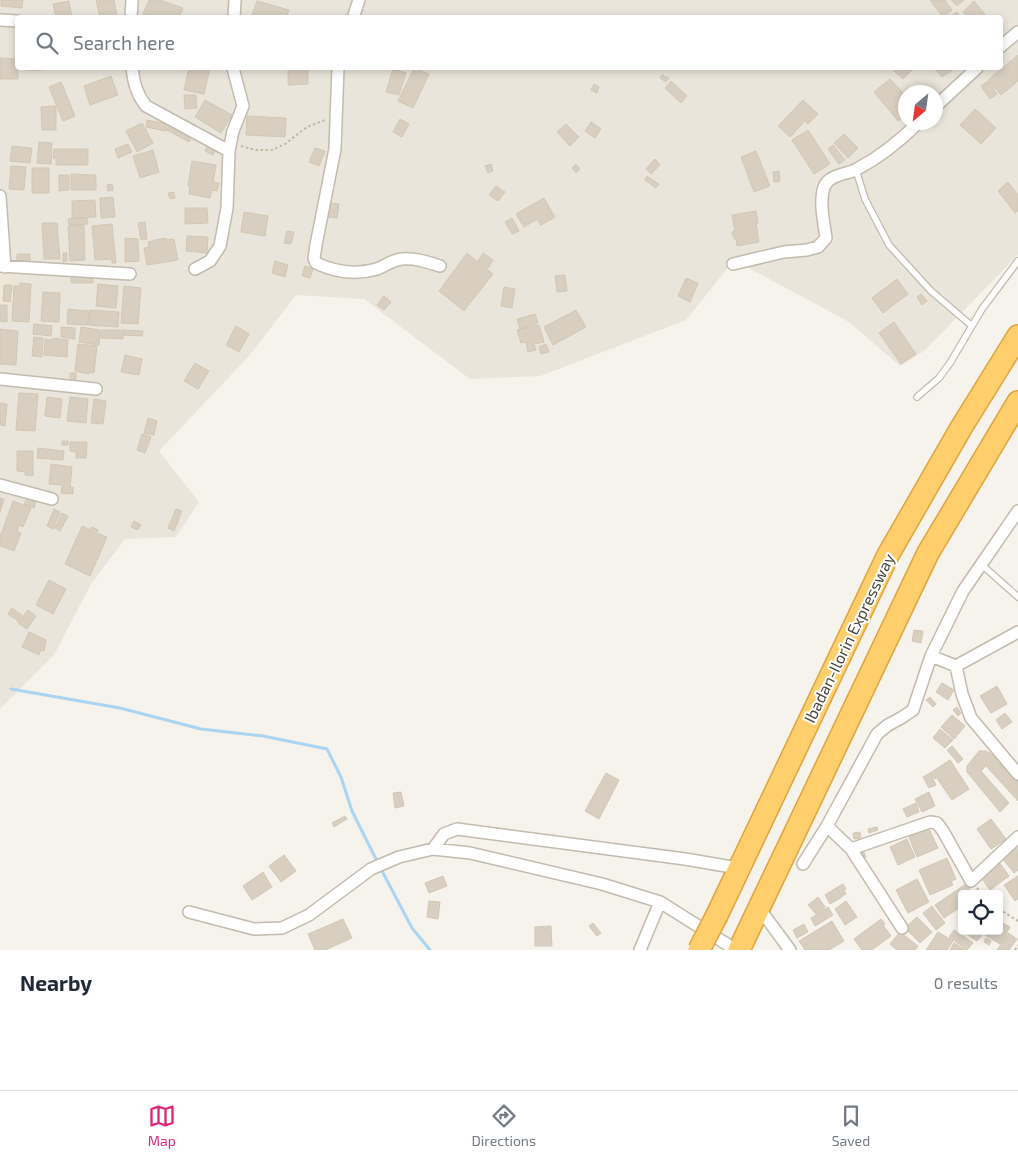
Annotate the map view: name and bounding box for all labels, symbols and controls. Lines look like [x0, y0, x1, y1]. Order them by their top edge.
search box [15, 15, 1003, 70]
icon: search [33, 29, 61, 57]
text: Search here [73, 31, 175, 54]
north arrow [898, 85, 943, 130]
street label: Ibadan-Ilorin Expressway [799, 550, 898, 726]
map controls [958, 890, 1003, 935]
button: locate [958, 890, 1003, 935]
text: Nearby [20, 970, 92, 995]
text: 0 results [934, 973, 998, 992]
tab: Map [148, 1102, 176, 1149]
tab: Directions [472, 1102, 536, 1149]
tab: Saved [832, 1102, 870, 1149]

